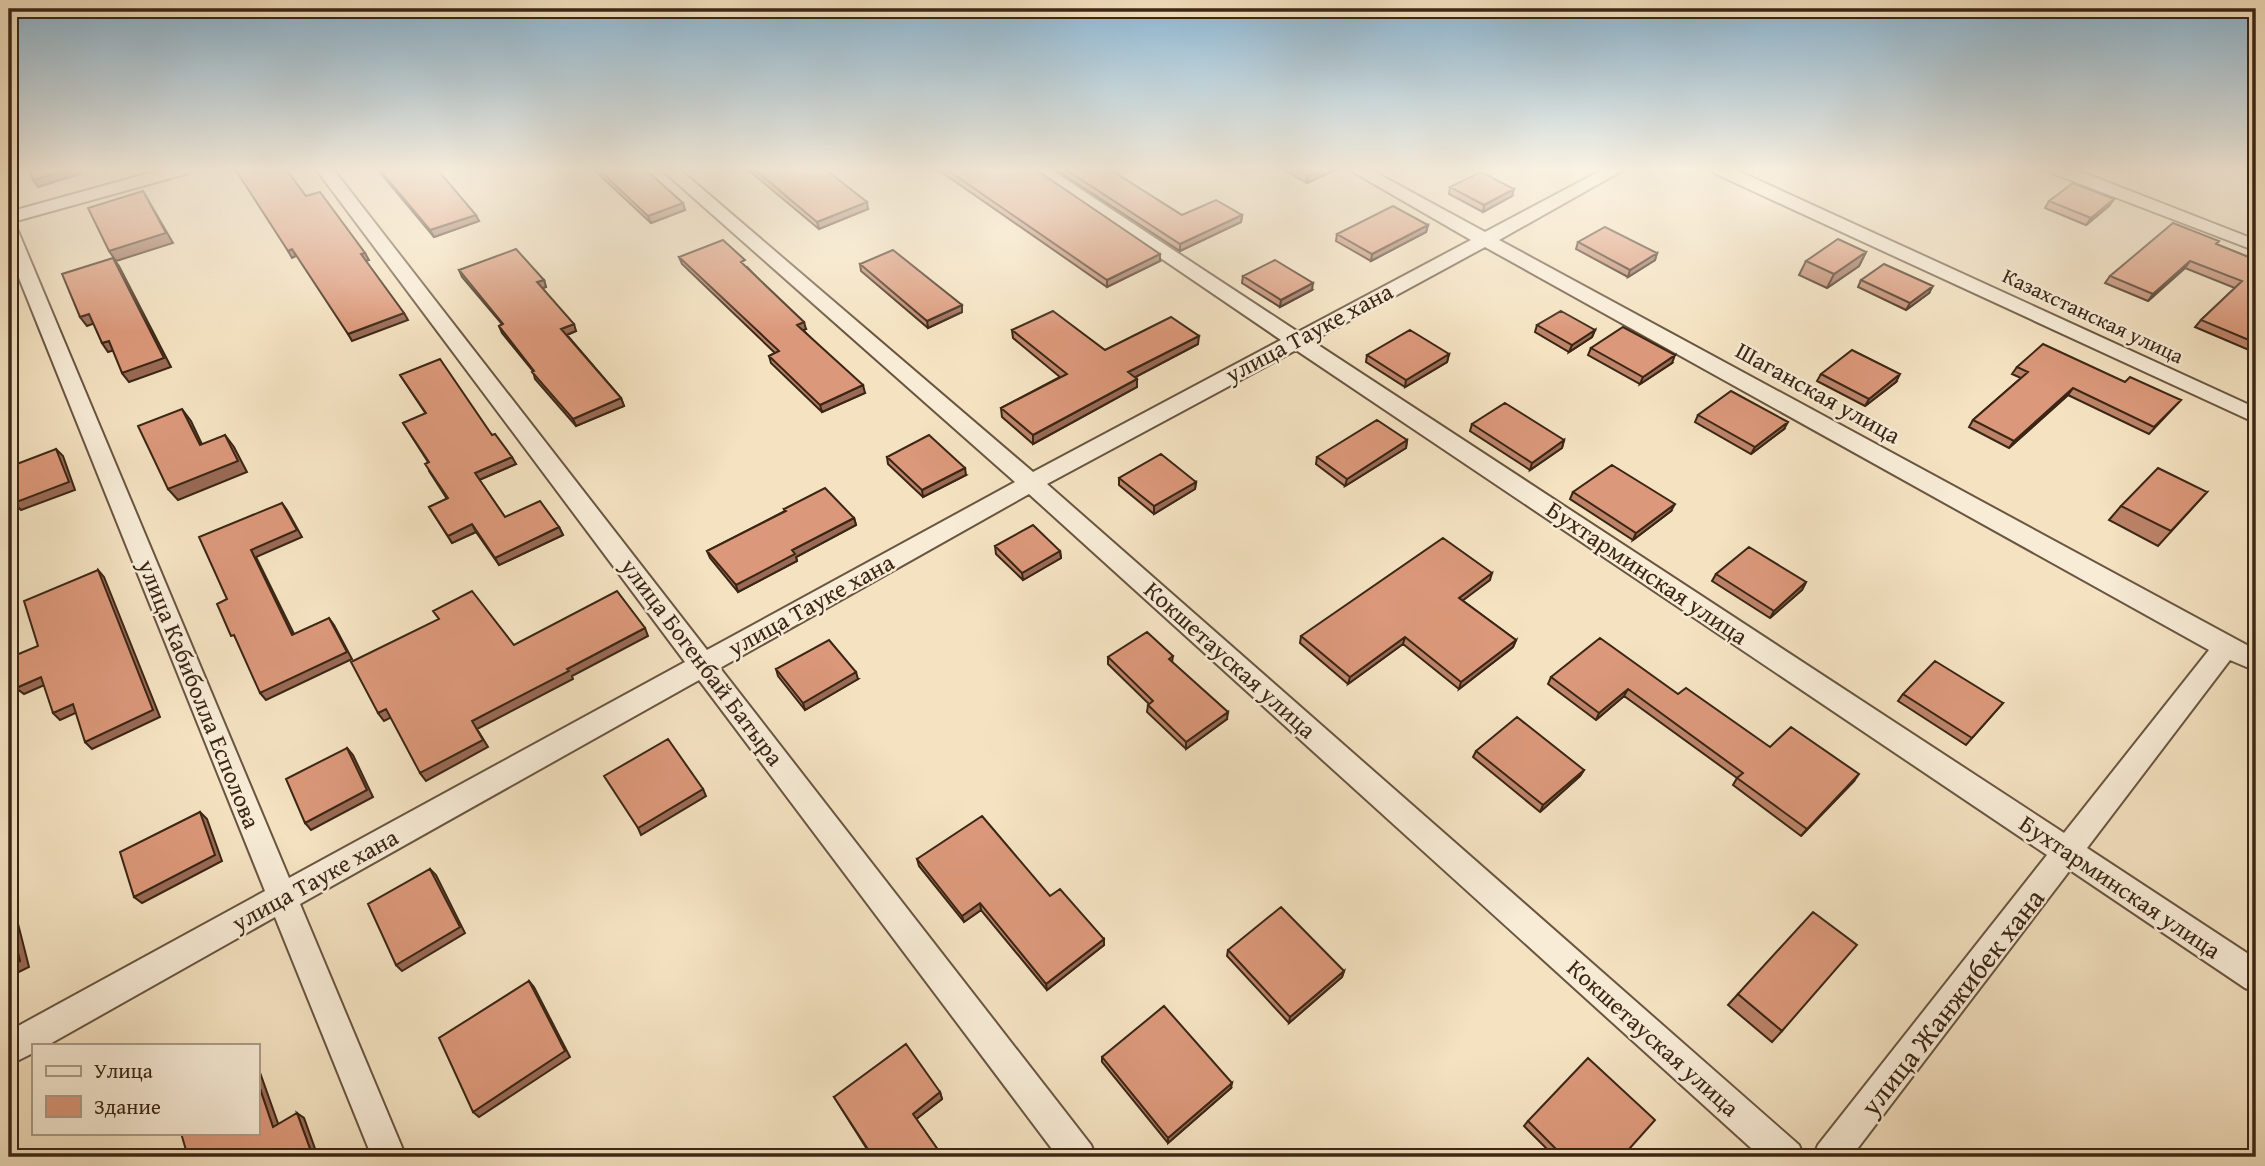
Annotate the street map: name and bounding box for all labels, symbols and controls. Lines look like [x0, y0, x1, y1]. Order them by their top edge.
street label: Казахстанская улица [1998, 260, 2189, 371]
street label: улица Тауке хана [1218, 273, 1399, 392]
street label: Шаганская улица [1729, 333, 1908, 453]
street label: Бухтарминская улица [1540, 492, 1755, 653]
street label: улица Тауке хана [720, 544, 901, 665]
street label: улица Богенбай Батыра [612, 550, 793, 773]
street label: улица Кабиболла Есполова [129, 553, 270, 834]
street label: Кокшетауская улица [1136, 573, 1325, 747]
street label: Бухтарминская улица [2013, 806, 2228, 967]
street label: улица Тауке хана [224, 819, 405, 940]
street label: улица Жанжибек хана [1849, 879, 2054, 1125]
street label: Кокшетауская улица [1559, 951, 1748, 1125]
legend [32, 1044, 259, 1134]
text: Улица [94, 1055, 153, 1086]
text: Здание [94, 1091, 161, 1122]

